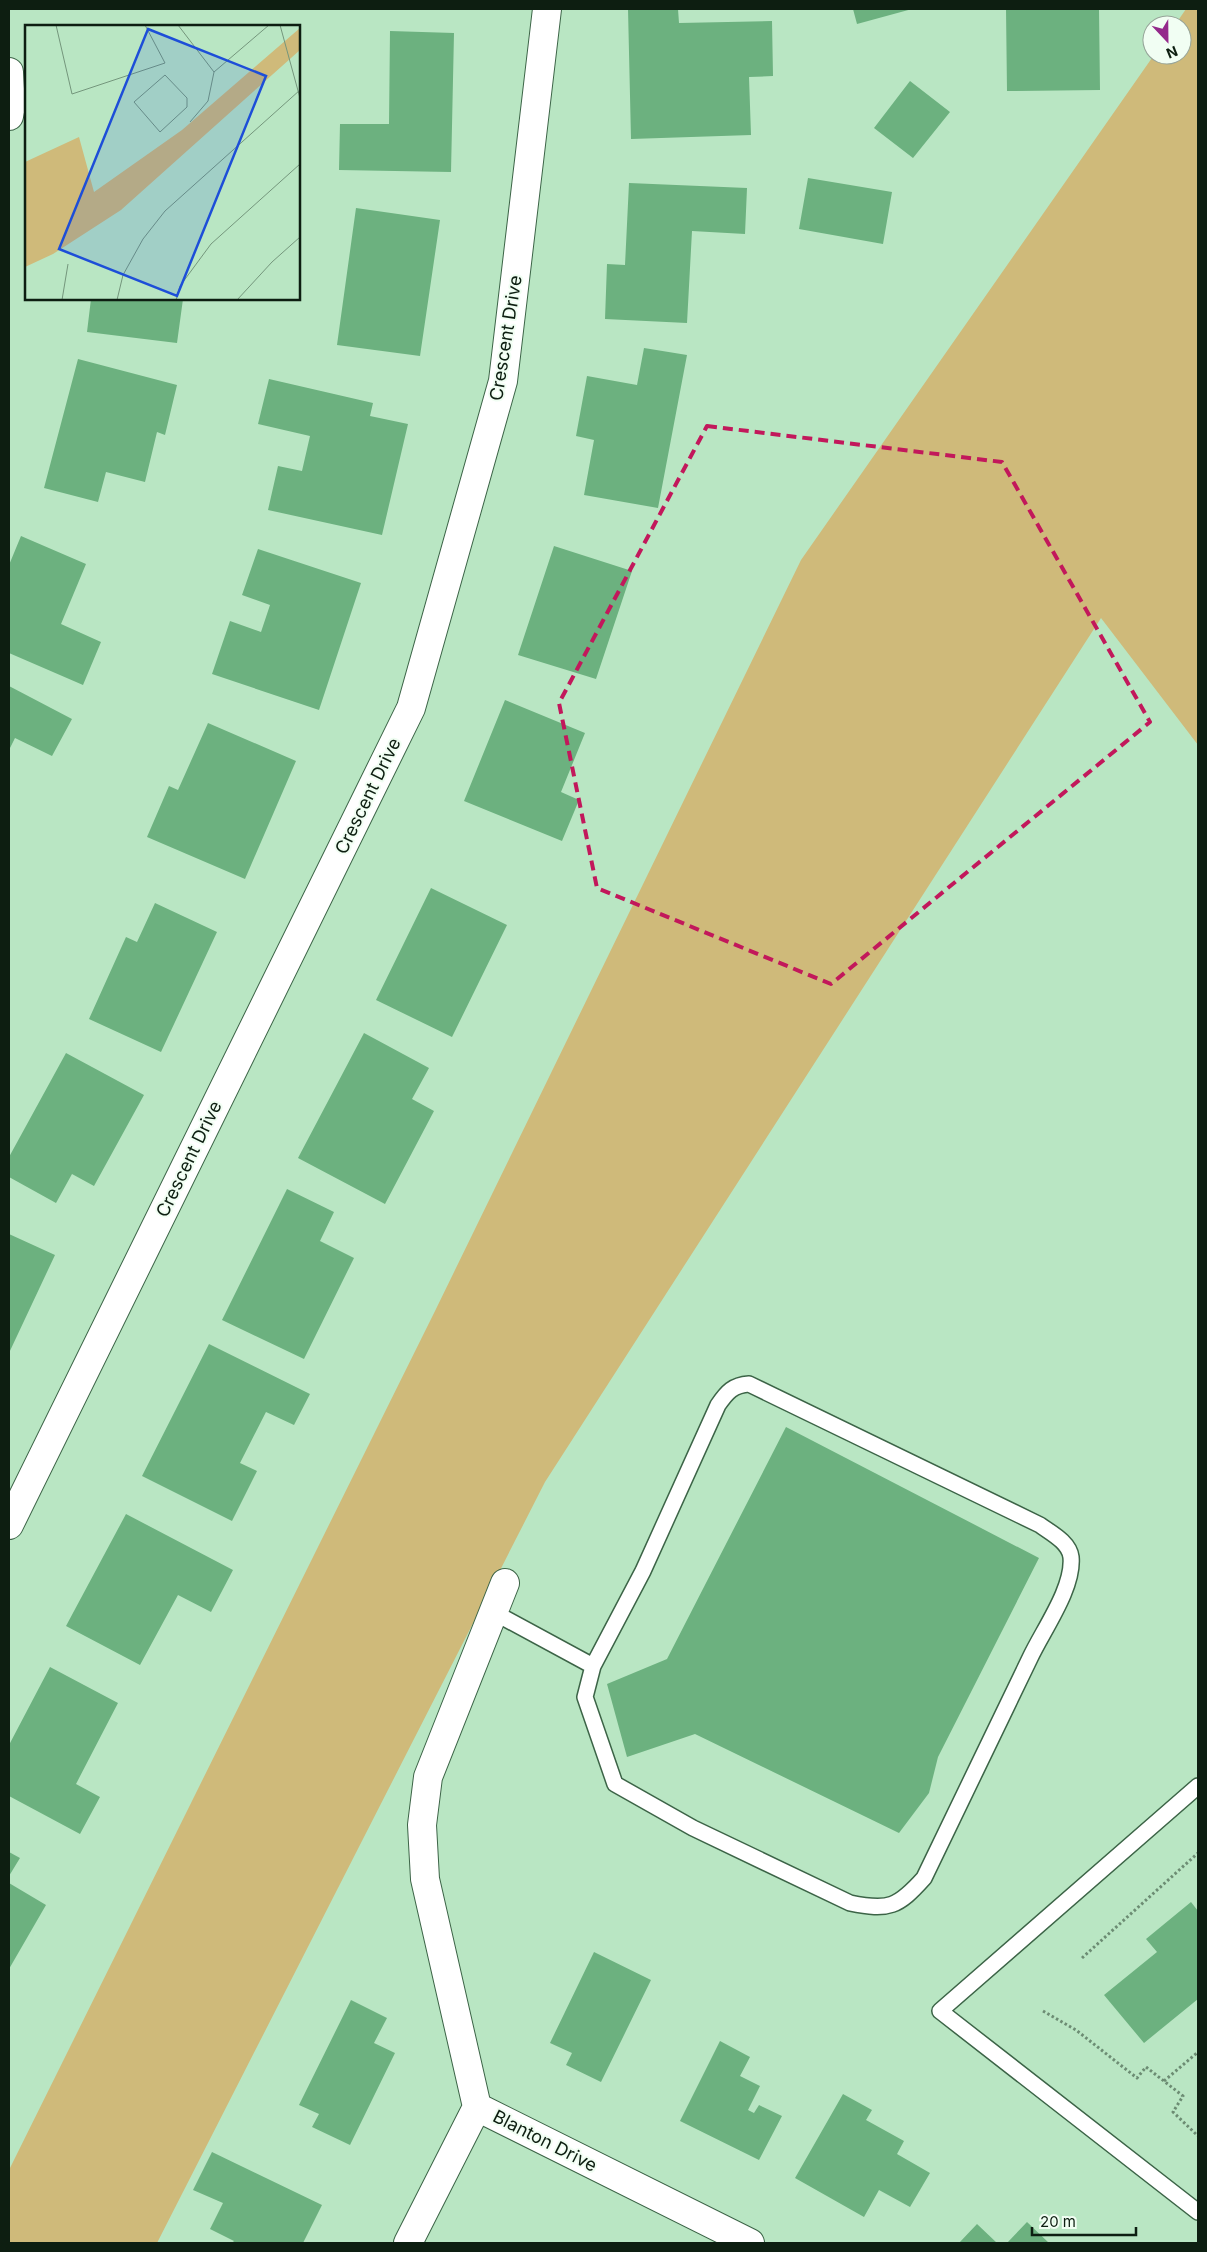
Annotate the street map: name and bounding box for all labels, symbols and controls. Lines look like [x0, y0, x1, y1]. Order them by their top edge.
north arrow [1142, 15, 1192, 65]
inset map [25, 25, 300, 300]
text: N [1164, 43, 1180, 62]
street label: Crescent Drive [485, 274, 526, 402]
street label: Crescent Drive [330, 734, 405, 857]
street label: Crescent Drive [151, 1097, 226, 1220]
street label: Blanton Drive [490, 2105, 601, 2176]
scale bar [1032, 2204, 1136, 2236]
text: 20 m [1040, 2212, 1076, 2231]

